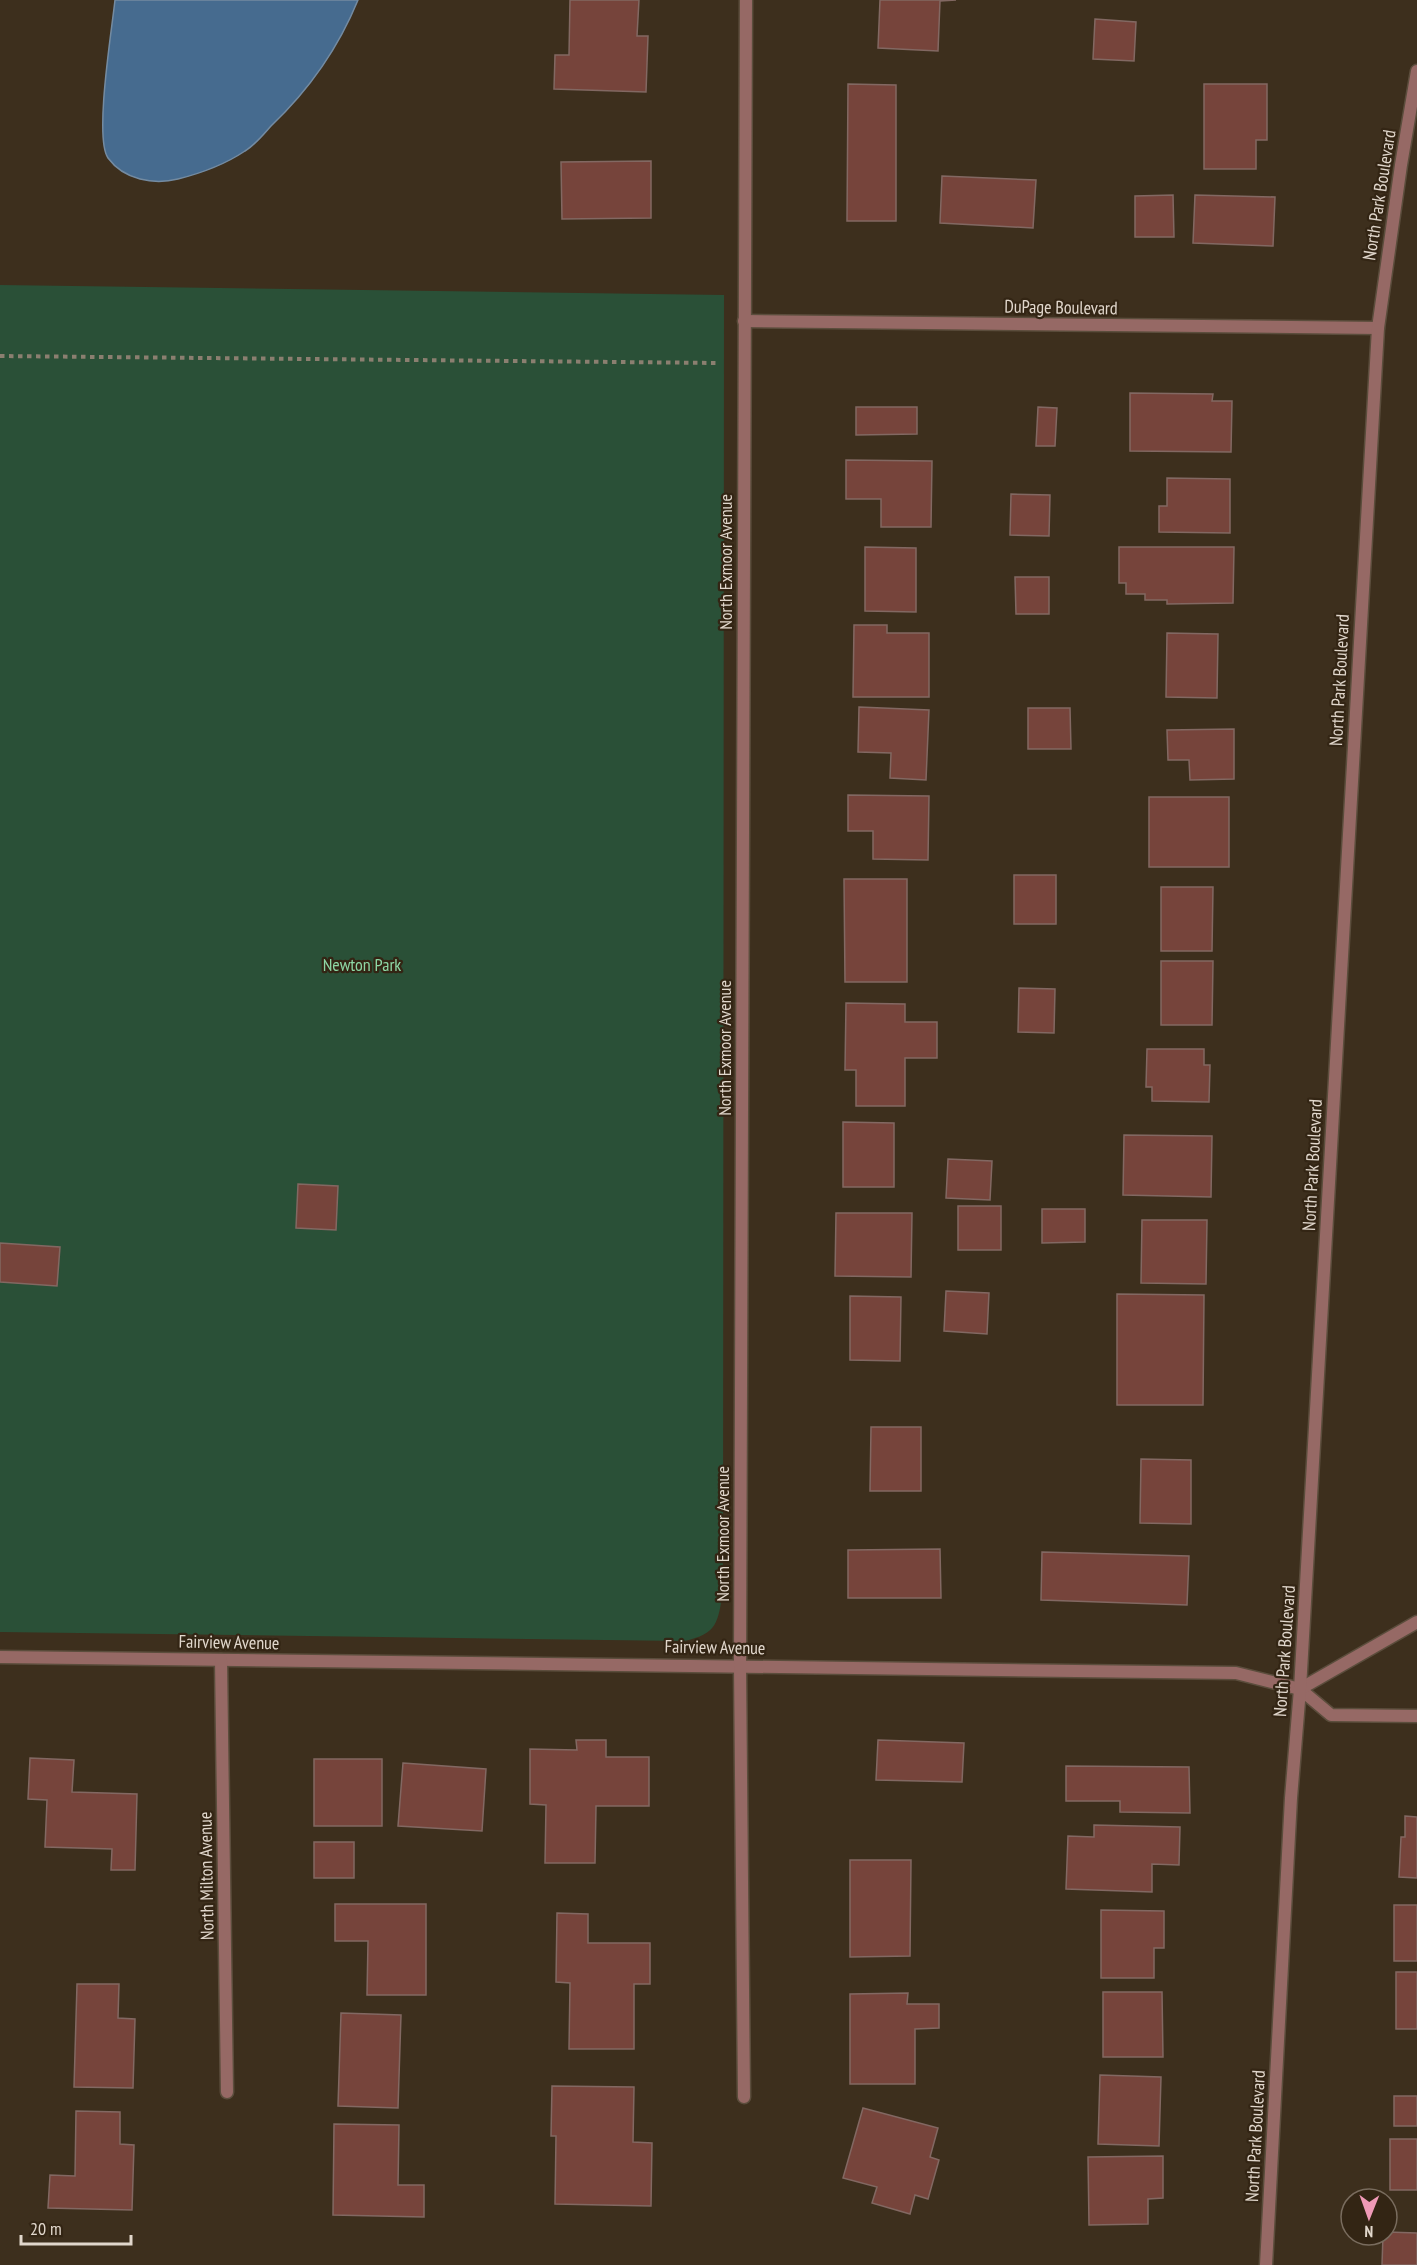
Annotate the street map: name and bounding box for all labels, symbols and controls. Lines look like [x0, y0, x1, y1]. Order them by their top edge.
street label: North Park Boulevard [1357, 128, 1401, 262]
street label: DuPage Boulevard [1004, 295, 1118, 319]
street label: North Exmoor Avenue [714, 494, 737, 630]
street label: North Park Boulevard [1324, 614, 1354, 746]
park label: Newton Park [323, 953, 401, 976]
street label: North Exmoor Avenue [713, 980, 736, 1116]
street label: North Park Boulevard [1297, 1099, 1327, 1231]
street label: North Exmoor Avenue [711, 1466, 734, 1602]
street label: North Park Boulevard [1268, 1584, 1300, 1718]
street label: Fairview Avenue [178, 1630, 280, 1654]
street label: Fairview Avenue [664, 1635, 766, 1659]
street label: North Milton Avenue [193, 1812, 219, 1940]
street label: North Park Boulevard [1240, 2070, 1270, 2202]
north arrow [1339, 2187, 1399, 2247]
scale bar [21, 2208, 130, 2246]
text: 20 m [30, 2217, 62, 2240]
text: N [1364, 2222, 1373, 2242]

